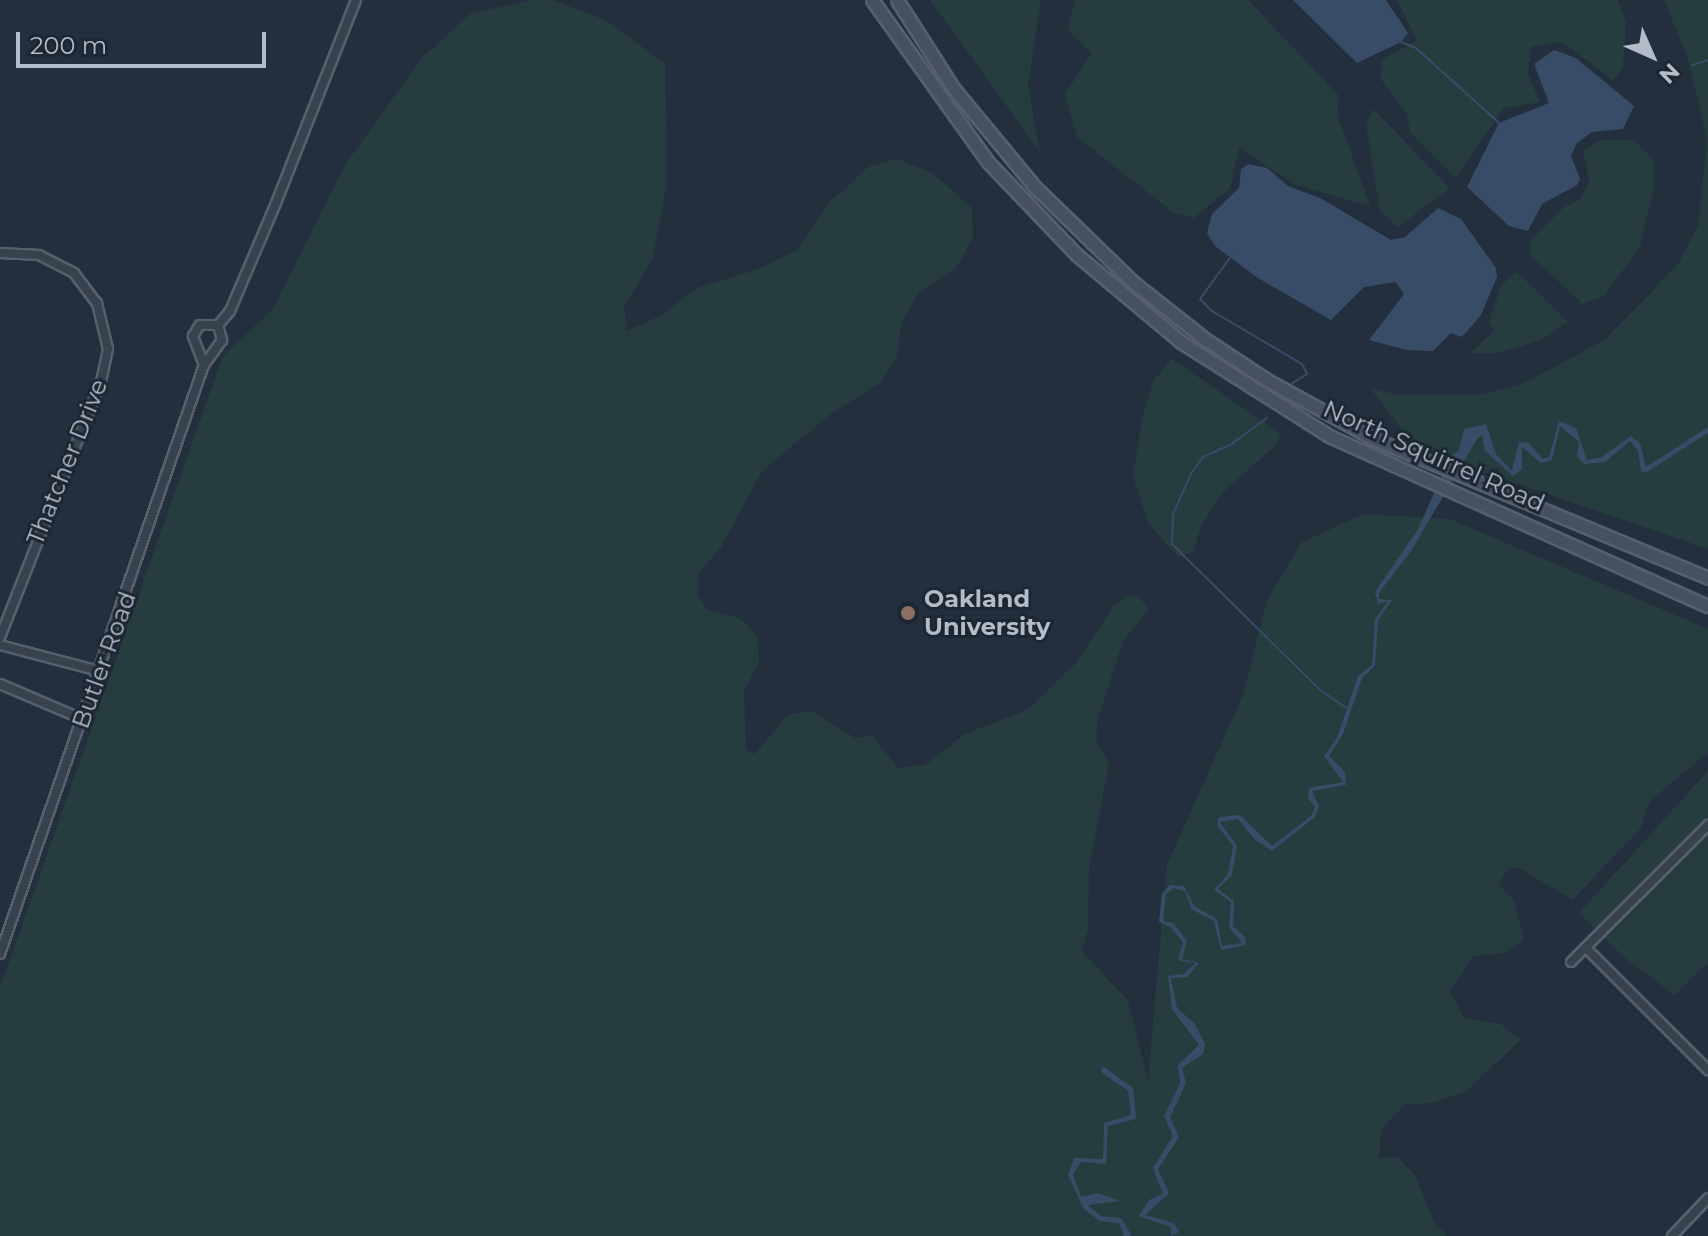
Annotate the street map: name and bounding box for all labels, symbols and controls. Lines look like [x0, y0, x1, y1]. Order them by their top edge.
scale bar [20, 16, 270, 66]
north arrow [1612, 16, 1692, 96]
text: 200 m [30, 31, 107, 60]
text: N [1653, 57, 1685, 89]
street label: Thatcher Drive [21, 375, 113, 549]
street label: North Squirrel Road [1319, 394, 1549, 518]
place label: Oakland University [924, 585, 1050, 641]
street label: Butler Road [66, 588, 142, 732]
marker: Oakland University [899, 604, 917, 622]

